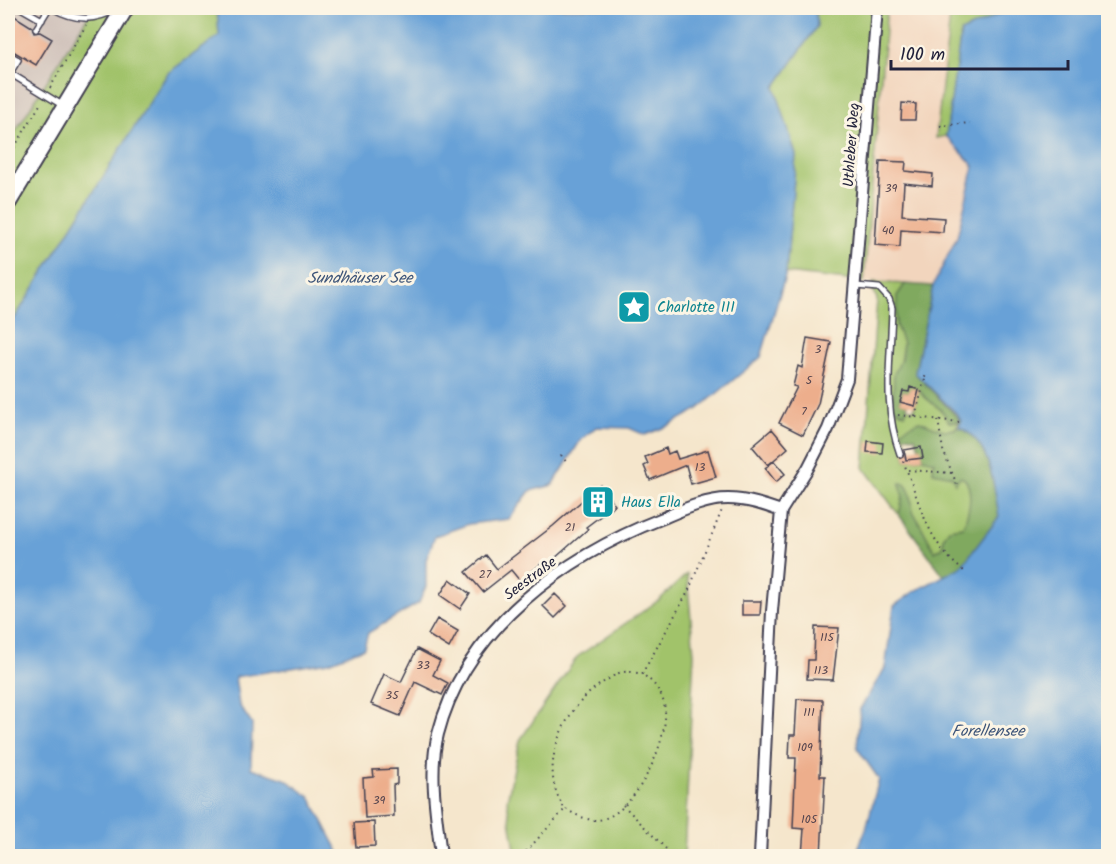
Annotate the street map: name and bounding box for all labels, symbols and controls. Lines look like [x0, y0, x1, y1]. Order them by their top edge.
scale bar [891, 33, 1068, 71]
text: 100 m [900, 41, 945, 70]
street label: Uthleber Weg [837, 102, 867, 188]
house number: 39 [885, 179, 897, 198]
house number: 40 [882, 221, 894, 240]
water label: Sundhäuser See [307, 266, 414, 291]
place icon: Charlotte III [616, 289, 652, 325]
place label: Charlotte III [657, 296, 735, 320]
house number: 3 [815, 340, 822, 359]
house number: 5 [806, 371, 814, 390]
house number: 7 [801, 402, 807, 421]
house number: 13 [695, 458, 705, 477]
building icon: Haus Ella [580, 484, 616, 520]
place label: Haus Ella [621, 491, 681, 515]
house number: 21 [565, 518, 576, 537]
street label: Seestraße [499, 551, 562, 607]
house number: 27 [479, 565, 492, 584]
house number: 115 [820, 628, 836, 647]
house number: 33 [416, 656, 430, 675]
house number: 113 [814, 661, 828, 680]
house number: 35 [385, 686, 400, 705]
house number: 111 [803, 703, 815, 722]
water label: Forellensee [952, 719, 1026, 744]
house number: 109 [797, 738, 813, 757]
house number: 39 [373, 791, 385, 810]
house number: 105 [801, 810, 819, 829]

